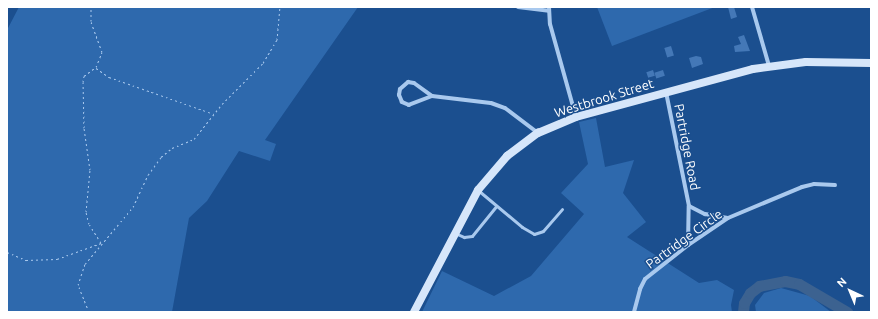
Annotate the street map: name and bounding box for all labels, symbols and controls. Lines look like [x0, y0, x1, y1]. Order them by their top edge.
street label: Westbrook Street [552, 75, 656, 121]
street label: Partridge Road [671, 102, 703, 192]
street label: Partridge Circle [643, 206, 725, 272]
north arrow [830, 271, 870, 311]
text: N [835, 275, 849, 290]

